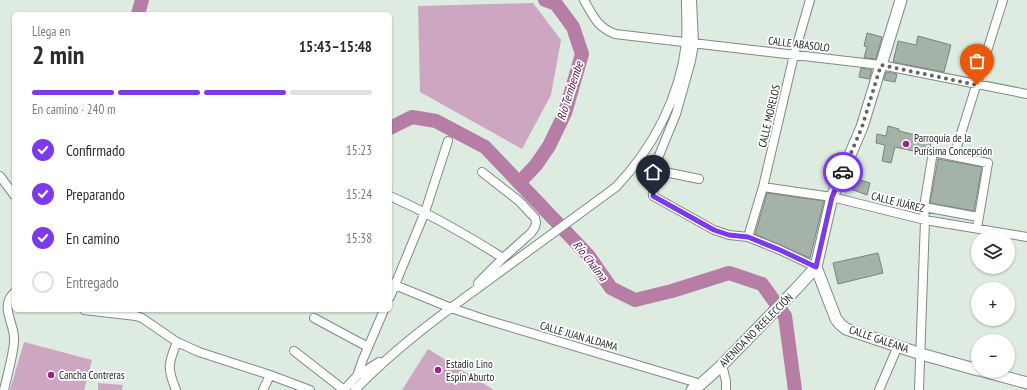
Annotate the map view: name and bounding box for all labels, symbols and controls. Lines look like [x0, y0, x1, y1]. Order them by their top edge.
text: Llega en [32, 23, 70, 40]
street label: CALLE ABASOLO [767, 33, 831, 55]
text: 15:43–15:48 [299, 37, 372, 56]
text: 2 min [32, 38, 85, 71]
pin [960, 44, 994, 85]
icon: bag [966, 50, 988, 72]
water label: Río Tembembe [553, 59, 586, 122]
street label: CALLE MORELOS [755, 83, 783, 149]
text: En camino · 240 m [32, 101, 116, 118]
place label: Parroquia de la Purísima Concepción [914, 131, 992, 158]
icon: check [32, 139, 54, 161]
marker: Parroquia de la Purísima Concepción [901, 139, 911, 149]
text: Confirmado [66, 141, 125, 160]
text: 15:23 [346, 142, 372, 159]
courier [823, 152, 863, 192]
pin [636, 155, 670, 196]
icon: home [642, 161, 664, 183]
icon: car [832, 161, 854, 183]
icon: check [32, 183, 54, 205]
text: Preparando [66, 185, 125, 204]
text: 15:24 [346, 186, 372, 203]
street label: CALLE JUÁREZ [870, 189, 926, 215]
icon: check [32, 227, 54, 249]
text: En camino [66, 229, 120, 248]
text: 15:38 [346, 230, 372, 247]
map controls [971, 230, 1015, 378]
button: layers [971, 230, 1015, 274]
water label: Río Chalma [570, 238, 612, 285]
text: Entregado [66, 273, 119, 292]
button: + [971, 282, 1015, 326]
street label: AVENIDA NO REELECCIÓN [716, 290, 796, 370]
street label: CALLE JUAN ALDAMA [538, 318, 620, 354]
street label: CALLE GALEANA [847, 322, 912, 356]
button: − [971, 334, 1015, 378]
place label: Estadio Lino Espín Aburto [446, 357, 494, 384]
marker: Estadio Lino Espín Aburto [433, 365, 443, 375]
place label: Cancha Contreras [59, 368, 125, 382]
marker: Cancha Contreras [46, 370, 56, 380]

